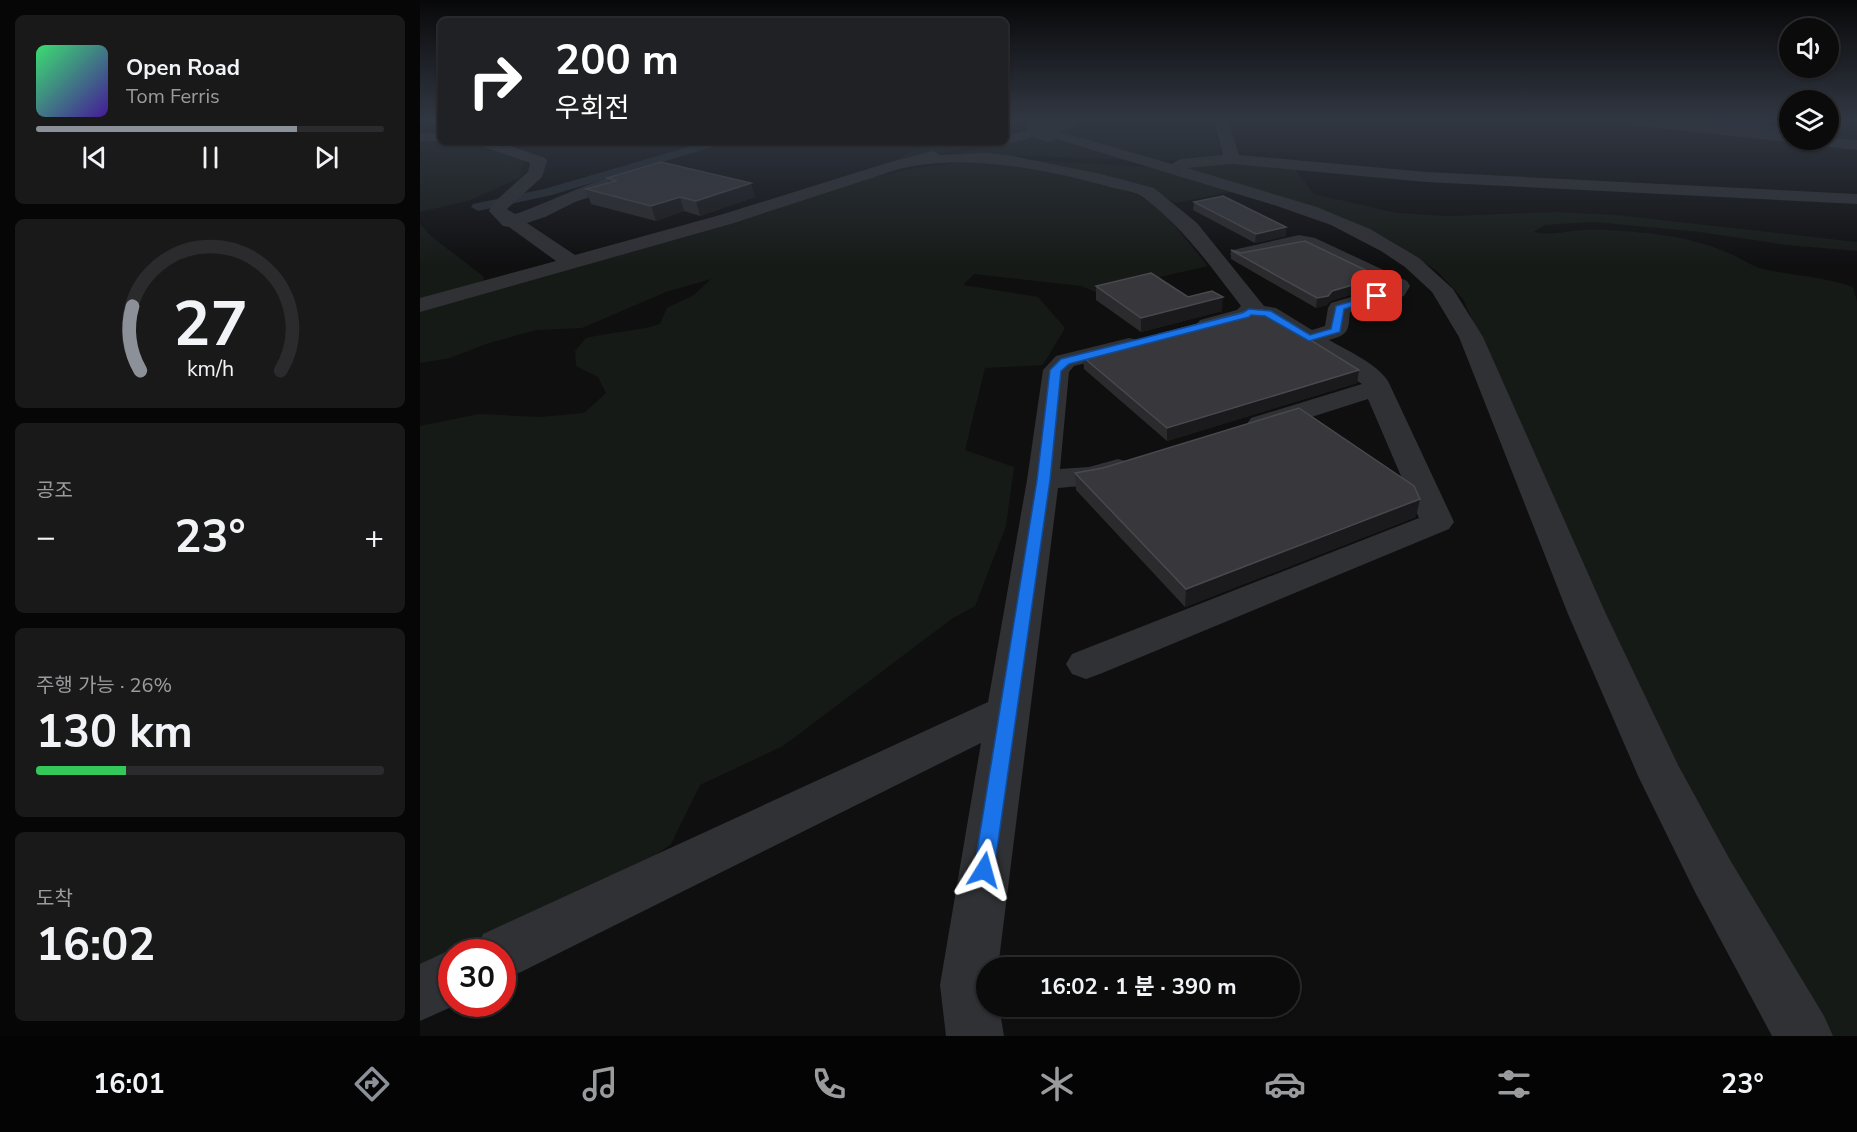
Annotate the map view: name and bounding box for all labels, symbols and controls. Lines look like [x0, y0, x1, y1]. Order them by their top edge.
map controls [1779, 18, 1839, 150]
button: sound [1779, 18, 1839, 78]
text: 200 m [555, 32, 679, 89]
icon: right [456, 42, 534, 120]
text: Open Road [126, 53, 240, 83]
text: Tom Ferris [126, 83, 220, 110]
text: 우회전 [555, 90, 630, 127]
button: layers [1779, 90, 1839, 150]
icon: previous [78, 141, 111, 174]
icon: pause [194, 141, 227, 174]
icon: next [310, 141, 343, 174]
pin [1351, 270, 1402, 321]
icon: arrive [1360, 279, 1393, 312]
text: 27 [173, 282, 247, 367]
text: km/h [186, 354, 234, 384]
text: 공조 [36, 477, 73, 504]
text: 23° [174, 507, 246, 568]
text: − [36, 515, 56, 560]
text: + [364, 515, 384, 560]
text: 주행 가능 · 26% [36, 672, 172, 699]
text: 130 km [36, 702, 193, 763]
position arrow [952, 838, 1016, 902]
text: 도착 [36, 885, 73, 912]
text: 16:02 [36, 915, 155, 976]
speed limit sign: 30 [438, 939, 516, 1017]
text: 16:02 · 1 분 · 390 m [1039, 972, 1237, 1002]
icon: directions [351, 1063, 393, 1105]
icon: music [579, 1063, 621, 1105]
icon: phone [808, 1063, 850, 1105]
icon: climate [1036, 1063, 1078, 1105]
icon: car [1264, 1063, 1306, 1105]
icon: filters [1493, 1063, 1535, 1105]
text: 16:01 [93, 1066, 165, 1103]
text: 23° [1721, 1066, 1764, 1103]

